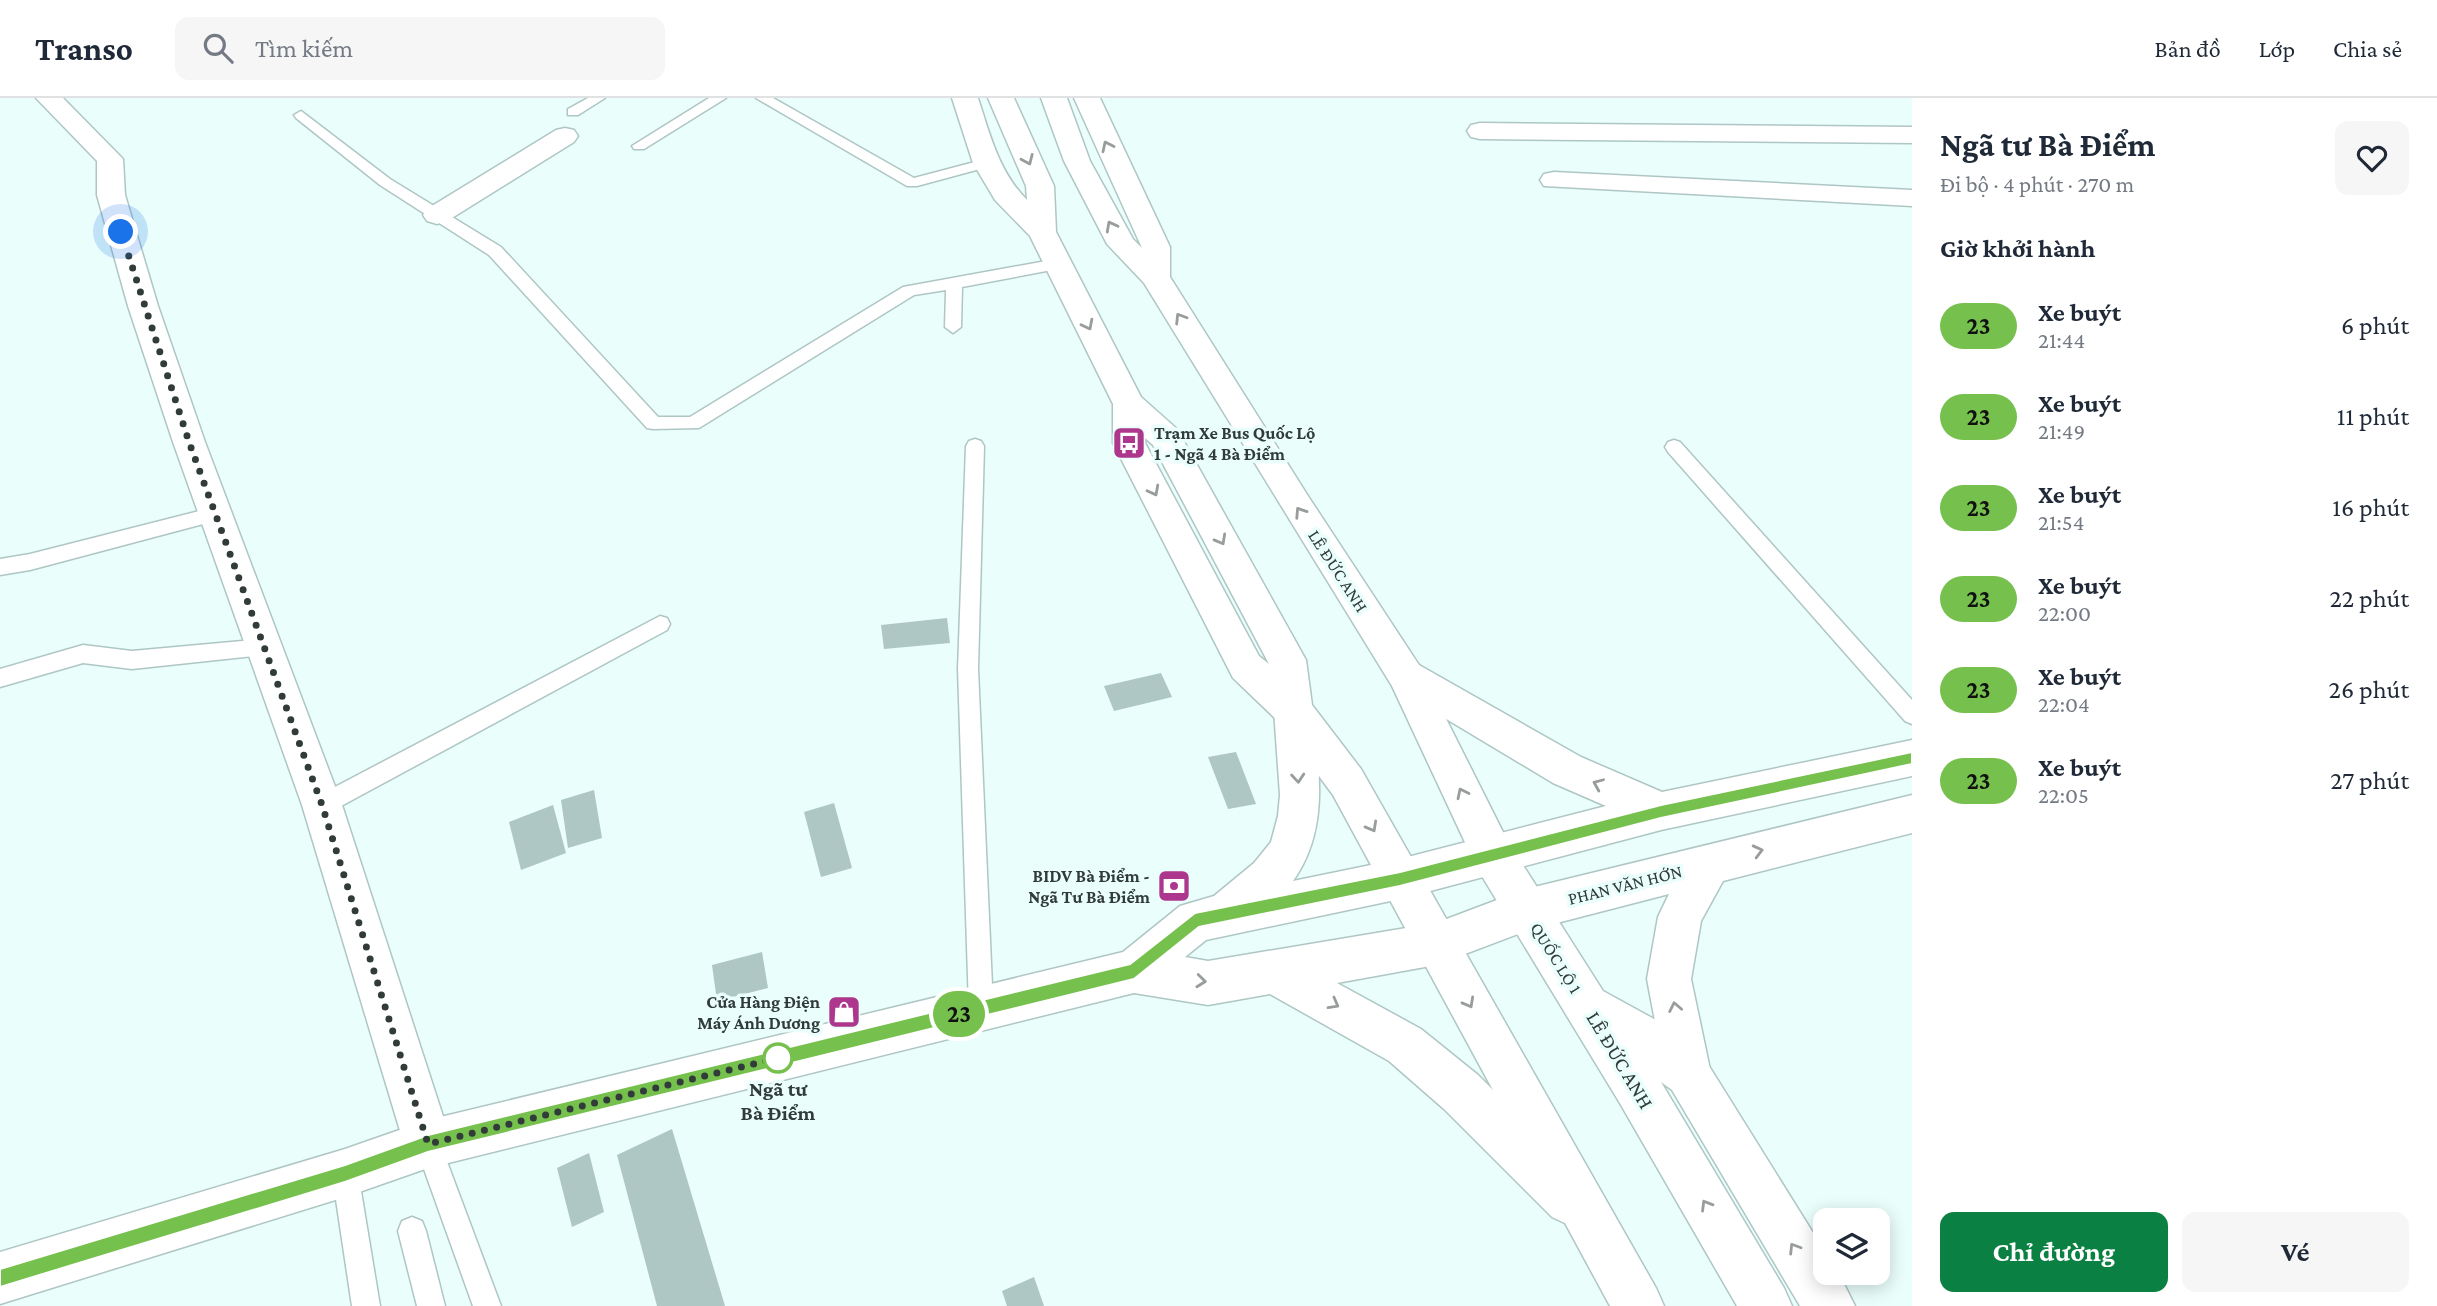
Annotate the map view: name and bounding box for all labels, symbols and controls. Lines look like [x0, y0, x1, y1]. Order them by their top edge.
search box [175, 17, 665, 80]
icon: search [199, 29, 237, 67]
text: Transo [35, 30, 133, 67]
text: Tìm kiếm [255, 34, 353, 63]
text: Bản đồ [2154, 35, 2221, 62]
text: Lớp [2259, 35, 2295, 62]
text: Chia sẻ [2333, 35, 2402, 62]
button: heart [2335, 121, 2409, 195]
text: Ngã tư Bà Điểm [1940, 126, 2155, 163]
one-way arrow [1102, 141, 1116, 153]
one-way arrow [1020, 153, 1034, 166]
text: Đi bộ · 4 phút · 270 m [1940, 171, 2134, 197]
your location [103, 214, 138, 249]
one-way arrow [1106, 221, 1119, 233]
text: Giờ khởi hành [1940, 234, 2095, 263]
text: Xe buýt [2038, 298, 2121, 327]
text: 6 phút [2341, 311, 2409, 340]
one-way arrow [1176, 312, 1189, 325]
text: 23 [1967, 312, 1990, 339]
one-way arrow [1080, 318, 1094, 330]
text: 21:44 [2038, 327, 2085, 353]
text: Xe buýt [2038, 389, 2121, 418]
text: 11 phút [2337, 402, 2409, 431]
text: 23 [1967, 403, 1990, 430]
text: 21:49 [2038, 418, 2085, 444]
place label: Trạm Xe Bus Quốc Lộ 1 - Ngã 4 Bà Điểm [1154, 423, 1315, 464]
bus stop icon: Trạm Xe Bus Quốc Lộ 1 - Ngã 4 Bà Điểm [1110, 424, 1148, 462]
text: Xe buýt [2038, 480, 2121, 509]
one-way arrow [1146, 484, 1159, 496]
text: 16 phút [2332, 493, 2409, 522]
text: 23 [1967, 494, 1990, 521]
one-way arrow [1295, 506, 1308, 519]
text: 21:54 [2038, 509, 2084, 535]
street label: LÊ ĐỨC ANH [1304, 526, 1372, 616]
one-way arrow [1213, 533, 1226, 546]
text: Xe buýt [2038, 571, 2121, 600]
text: 22 phút [2329, 584, 2409, 613]
text: 23 [1967, 585, 1990, 612]
text: 22:00 [2038, 600, 2091, 626]
text: Xe buýt [2038, 662, 2121, 691]
text: 26 phút [2329, 675, 2409, 704]
text: 23 [1967, 676, 1990, 703]
text: 22:04 [2038, 691, 2090, 717]
text: Xe buýt [2038, 753, 2121, 782]
text: 27 phút [2330, 766, 2409, 795]
text: 23 [1967, 767, 1990, 794]
one-way arrow [1290, 773, 1305, 784]
one-way arrow [1593, 778, 1605, 792]
text: 22:05 [2038, 782, 2089, 808]
one-way arrow [1457, 788, 1471, 800]
one-way arrow [1364, 820, 1377, 832]
one-way arrow [1752, 845, 1764, 860]
street label: PHAN VĂN HỚN [1566, 861, 1684, 909]
place label: BIDV Bà Điểm - Ngã Tư Bà Điểm [1028, 866, 1151, 907]
bank icon: BIDV Bà Điểm - Ngã Tư Bà Điểm [1155, 867, 1193, 905]
street label: QUỐC LỘ 1 [1526, 918, 1587, 997]
one-way arrow [1196, 973, 1207, 988]
line badge: 23 [928, 991, 990, 1037]
place label: Cửa Hàng Điện Máy Ánh Dương [697, 992, 821, 1033]
shop icon: Cửa Hàng Điện Máy Ánh Dương [825, 993, 863, 1031]
one-way arrow [1327, 996, 1340, 1009]
one-way arrow [1461, 996, 1474, 1009]
text: 23 [947, 1000, 971, 1027]
one-way arrow [1668, 1001, 1683, 1013]
street label: LÊ ĐỨC ANH [1582, 1007, 1658, 1113]
marker: Ngã tư Bà Điểm [763, 1043, 793, 1073]
place label: Ngã tư Bà Điểm [741, 1077, 816, 1125]
one-way arrow [1702, 1200, 1715, 1213]
map controls [1813, 1208, 1890, 1285]
button: layers [1813, 1208, 1890, 1285]
button: Chỉ đường [1940, 1212, 2168, 1292]
button: Vé [2182, 1212, 2409, 1292]
one-way arrow [1789, 1242, 1802, 1255]

